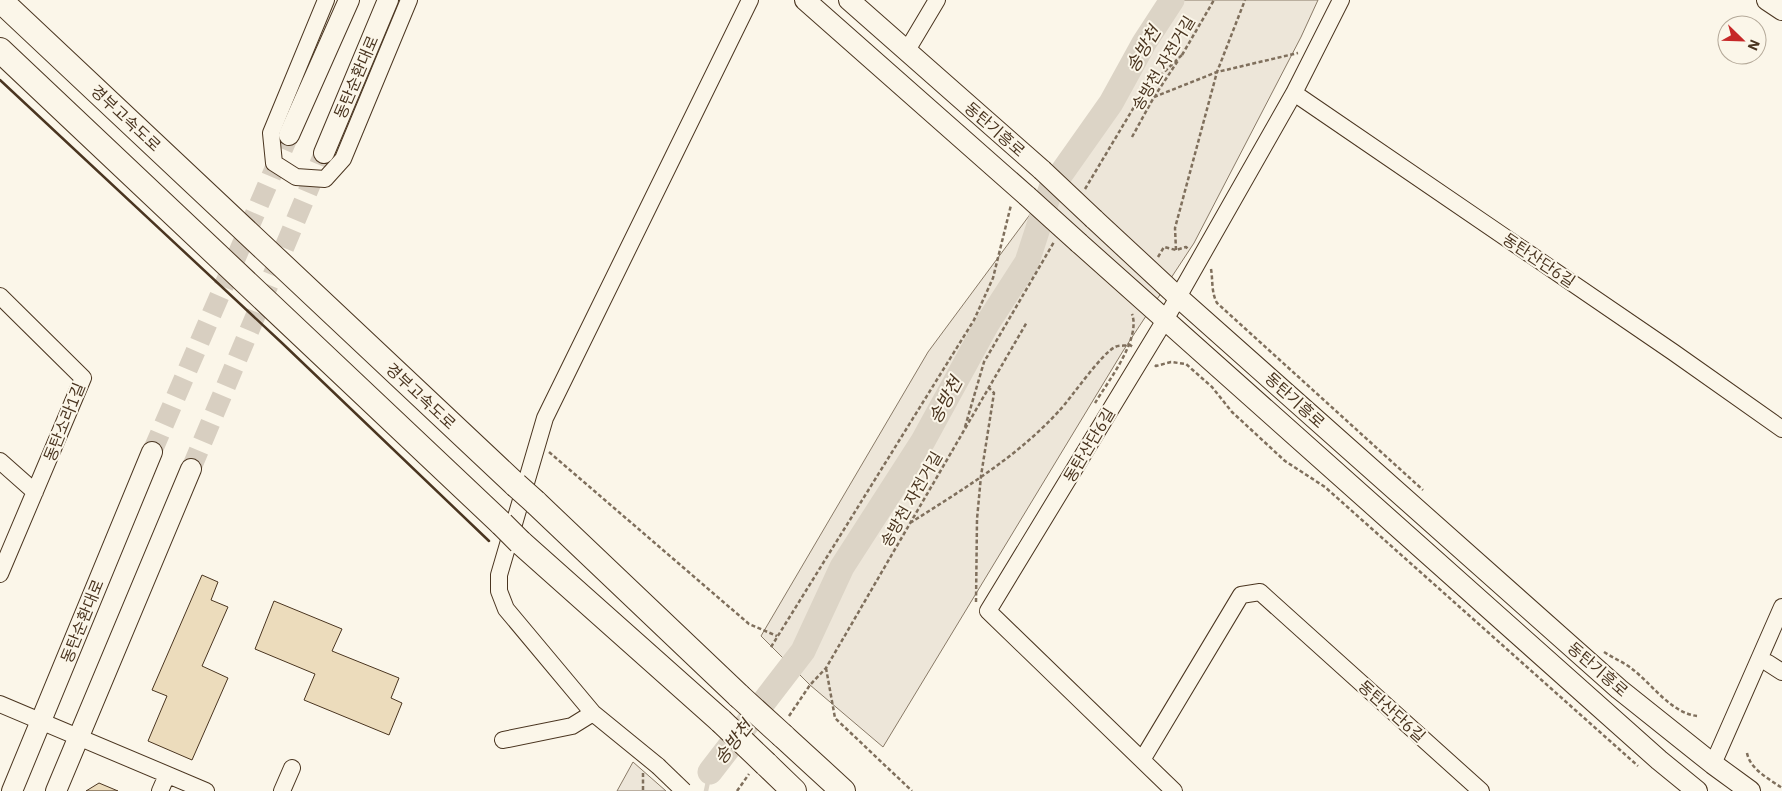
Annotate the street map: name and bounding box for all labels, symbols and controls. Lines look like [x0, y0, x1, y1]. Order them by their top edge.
street label: 송방천 자전거길 [1127, 12, 1199, 114]
north arrow [1717, 15, 1767, 65]
water label: 송방천 [1120, 20, 1167, 76]
street label: 동탄순환대로 [330, 32, 383, 122]
text: N [1744, 37, 1764, 53]
street label: 경부고속도로 [87, 81, 165, 156]
street label: 동탄기흥로 [961, 97, 1030, 161]
street label: 동탄산단6길 [1499, 228, 1579, 292]
street label: 경부고속도로 [382, 359, 460, 434]
street label: 동탄기흥로 [1261, 368, 1329, 432]
water label: 송방천 [923, 371, 968, 427]
street label: 동탄소라1길 [39, 380, 89, 464]
street label: 동탄산단6길 [1059, 404, 1119, 486]
street label: 송방천 자전거길 [876, 448, 946, 550]
street label: 동탄순환대로 [56, 576, 108, 666]
street label: 동탄기흥로 [1564, 637, 1633, 701]
street label: 동탄산단6길 [1354, 676, 1430, 746]
water label: 송방천 [709, 713, 759, 769]

